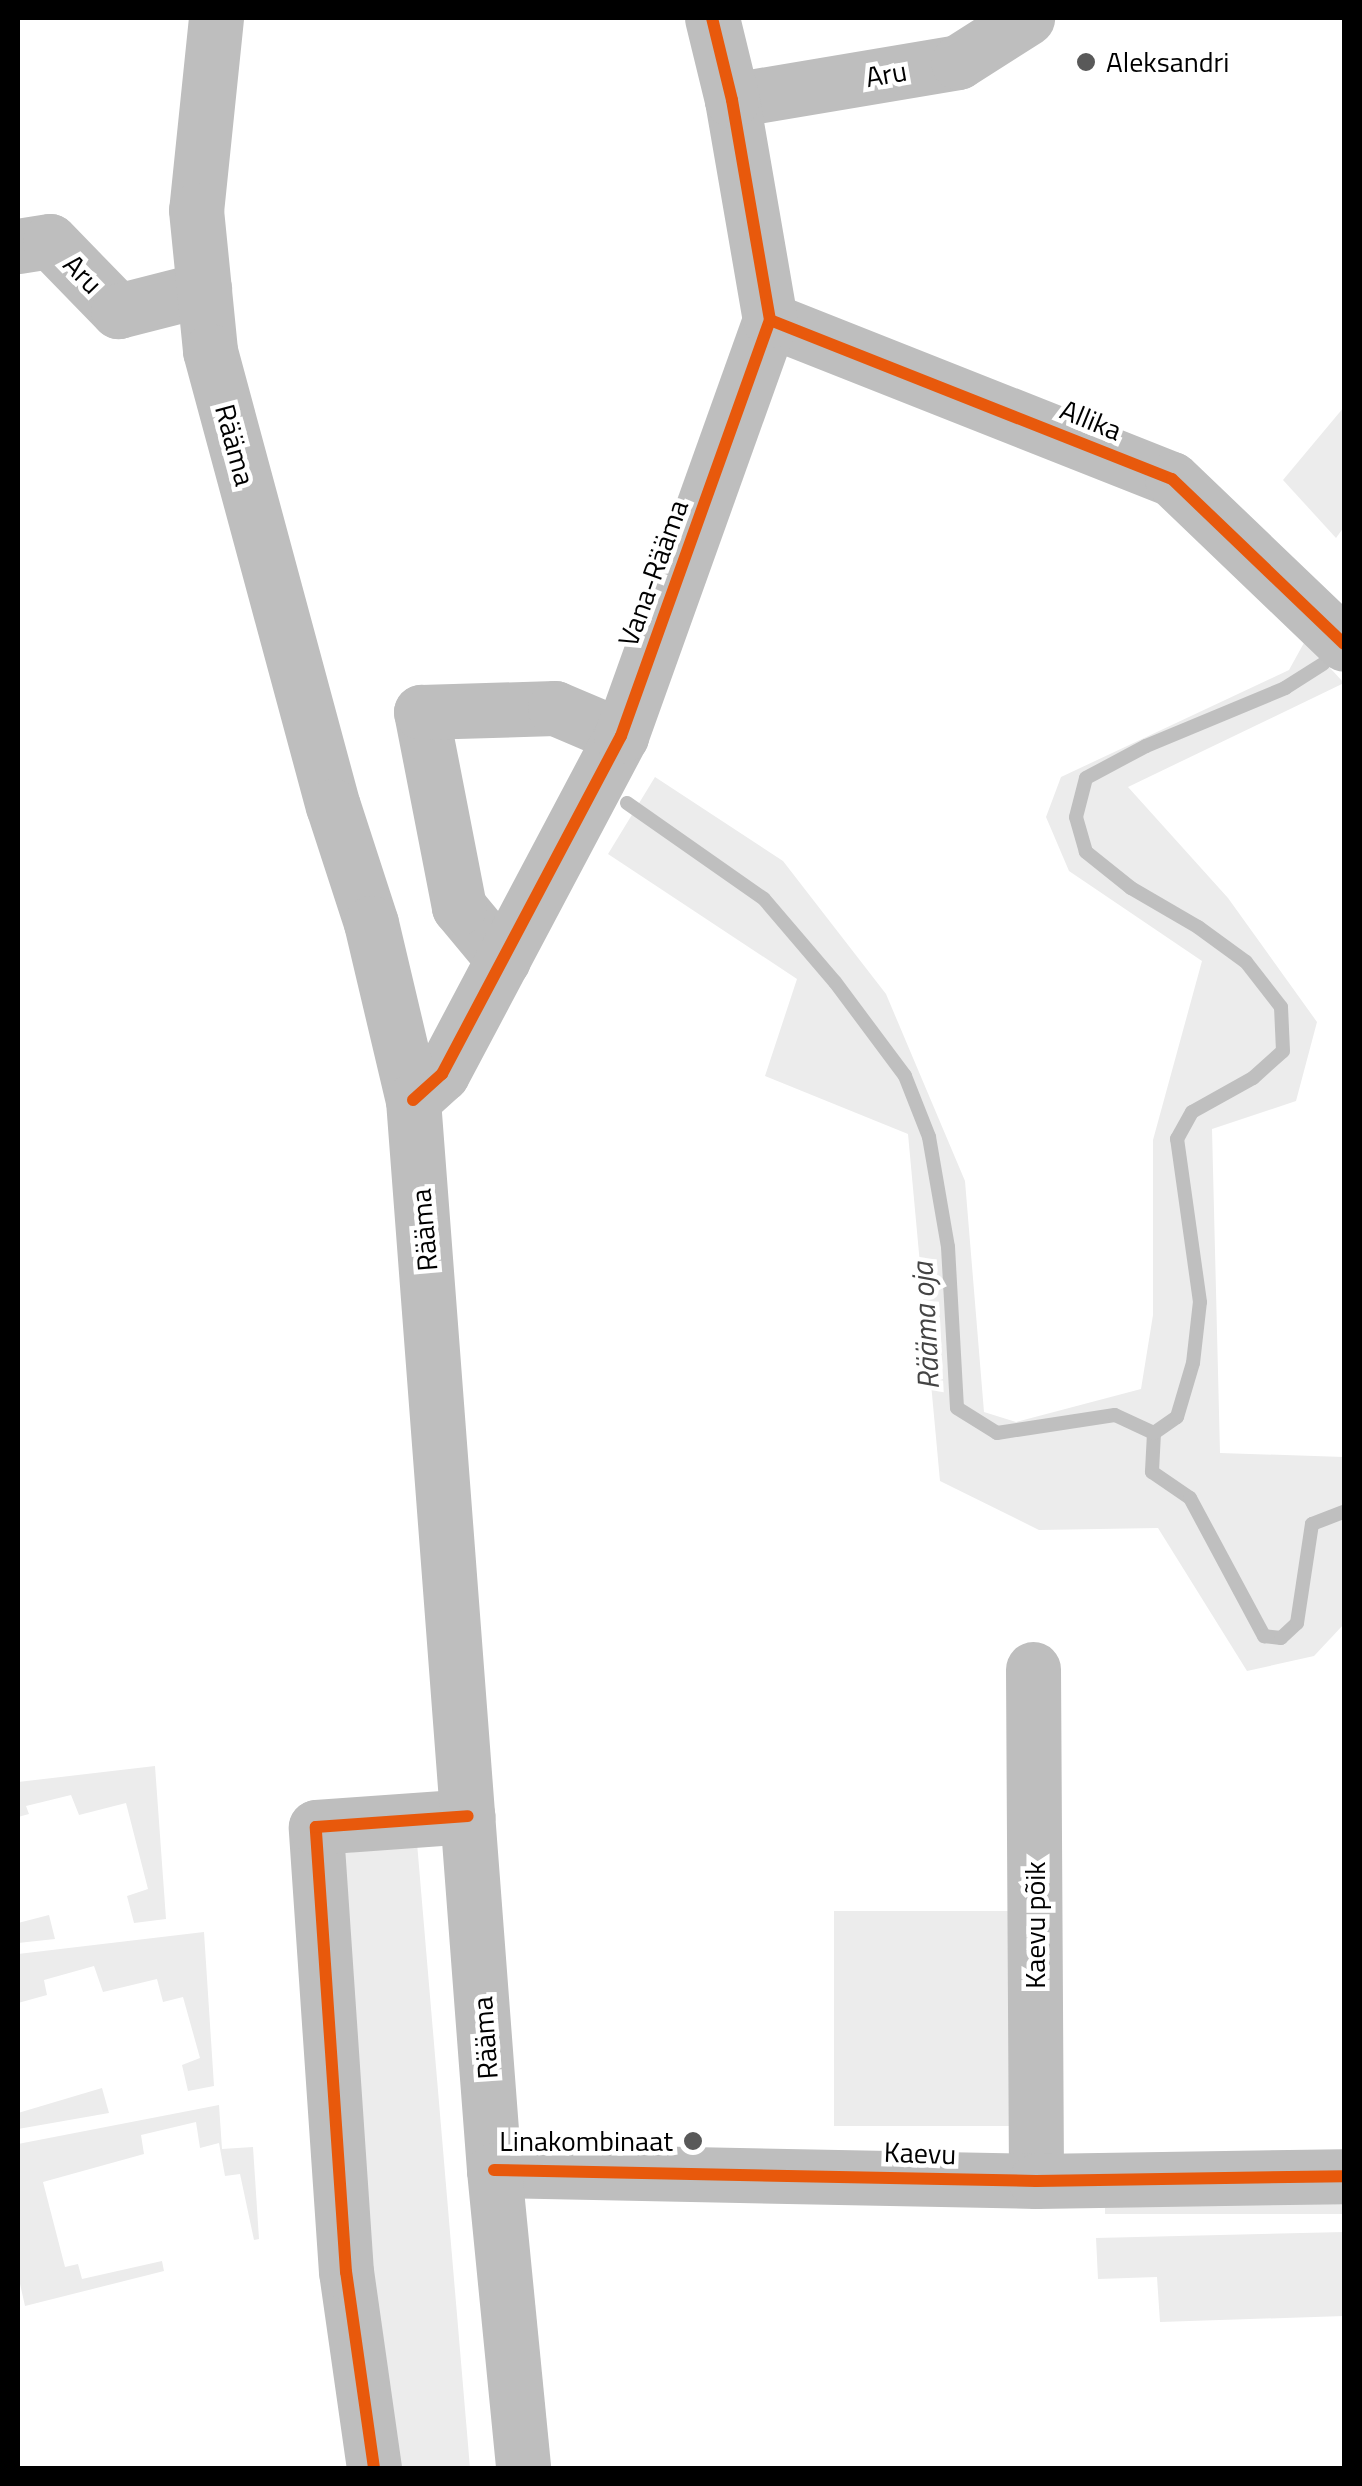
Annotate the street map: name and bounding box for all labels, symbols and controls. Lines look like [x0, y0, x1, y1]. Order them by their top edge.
place label: Aleksandri [1106, 45, 1229, 79]
marker: Aleksandri [1075, 51, 1097, 73]
street label: Aru [863, 54, 909, 94]
street label: Aru [57, 247, 109, 301]
street label: Allika [1055, 393, 1127, 447]
street label: Rääma [208, 401, 262, 489]
street label: Vana-Rääma [611, 495, 695, 651]
street label: Rääma [404, 1187, 444, 1273]
water label: Rääma oja [904, 1261, 946, 1391]
street label: Kaevu põik [1018, 1861, 1052, 1989]
street label: Rääma [465, 1996, 505, 2080]
place label: Linakombinaat [499, 2124, 673, 2158]
marker: Linakombinaat [682, 2130, 704, 2152]
street label: Kaevu [883, 2135, 957, 2171]

